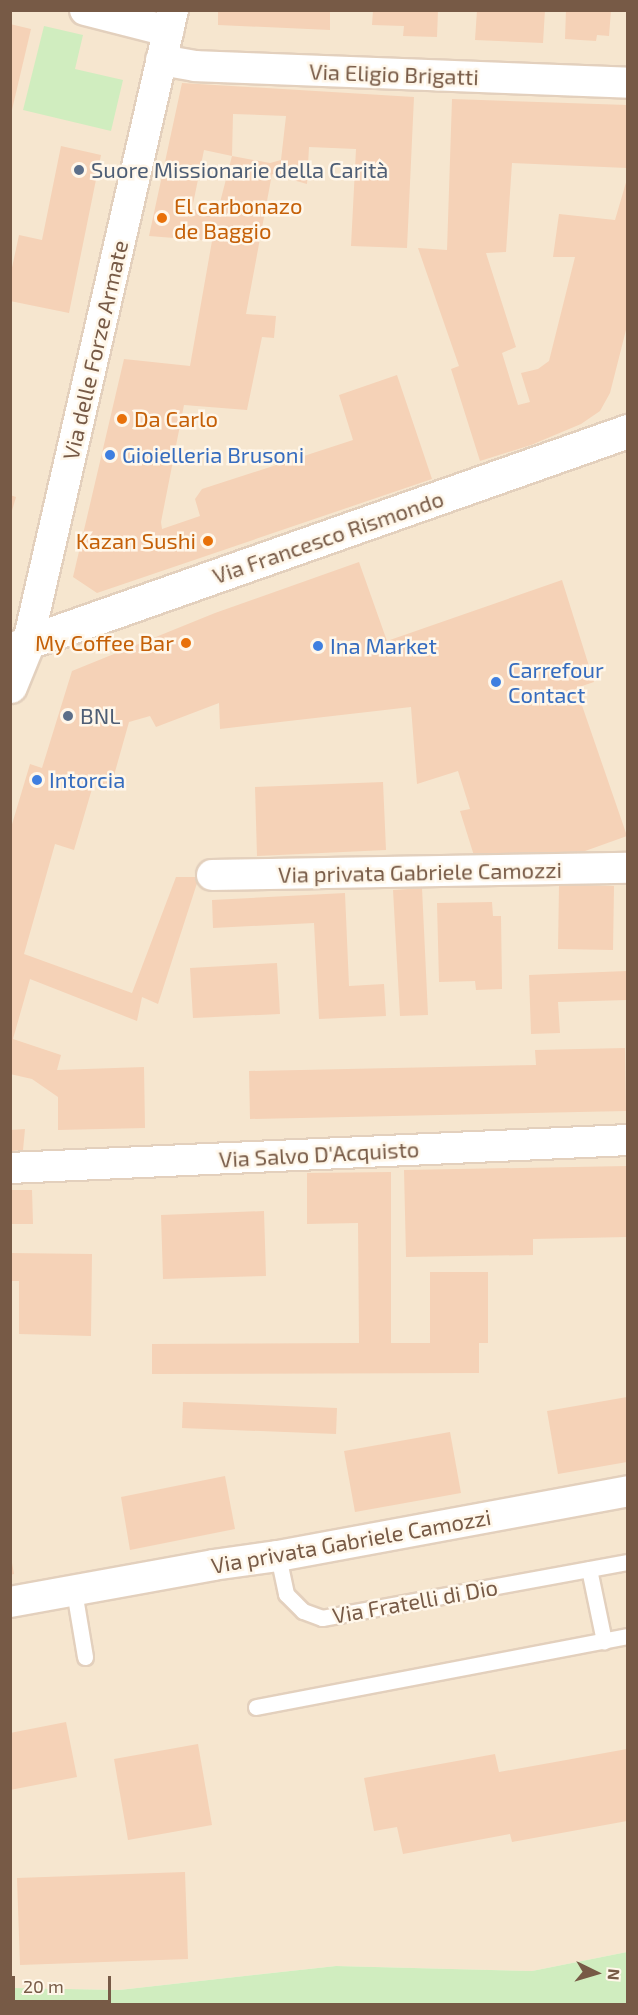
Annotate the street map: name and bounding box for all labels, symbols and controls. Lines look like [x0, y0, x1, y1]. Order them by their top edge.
street label: Via Eligio Brigatti [309, 58, 479, 90]
place label: Suore Missionarie della Carità [91, 157, 388, 183]
marker: Suore Missionarie della Carità [72, 163, 86, 177]
place label: El carbonazo de Baggio [174, 192, 303, 243]
marker: El carbonazo de Baggio [155, 211, 169, 225]
street label: Via delle Forze Armate [57, 237, 133, 463]
place label: Da Carlo [134, 406, 218, 432]
marker: Da Carlo [115, 412, 129, 426]
place label: Gioielleria Brusoni [122, 442, 304, 468]
marker: Gioielleria Brusoni [103, 448, 117, 462]
street label: Via Francesco Rismondo [209, 485, 447, 589]
place label: Kazan Sushi [76, 528, 196, 554]
marker: Kazan Sushi [201, 534, 215, 548]
place label: My Coffee Bar [35, 630, 174, 656]
place label: Ina Market [330, 633, 437, 659]
marker: My Coffee Bar [179, 636, 193, 650]
marker: Ina Market [311, 639, 325, 653]
place label: Carrefour Contact [508, 656, 604, 708]
marker: Carrefour Contact [489, 675, 503, 689]
place label: BNL [80, 703, 120, 729]
marker: BNL [61, 709, 75, 723]
place label: Intorcia [49, 767, 125, 793]
marker: Intorcia [30, 773, 44, 787]
street label: Via privata Gabriele Camozzi [278, 856, 562, 888]
street label: Via Salvo D'Acquisto [218, 1136, 420, 1172]
street label: Via privata Gabriele Camozzi [209, 1503, 493, 1579]
street label: Via Fratelli di Dio [330, 1573, 500, 1629]
north arrow [566, 1943, 626, 2003]
scale bar [15, 1964, 114, 2002]
text: N [604, 1968, 624, 1981]
text: 20 m [23, 1975, 64, 1997]

